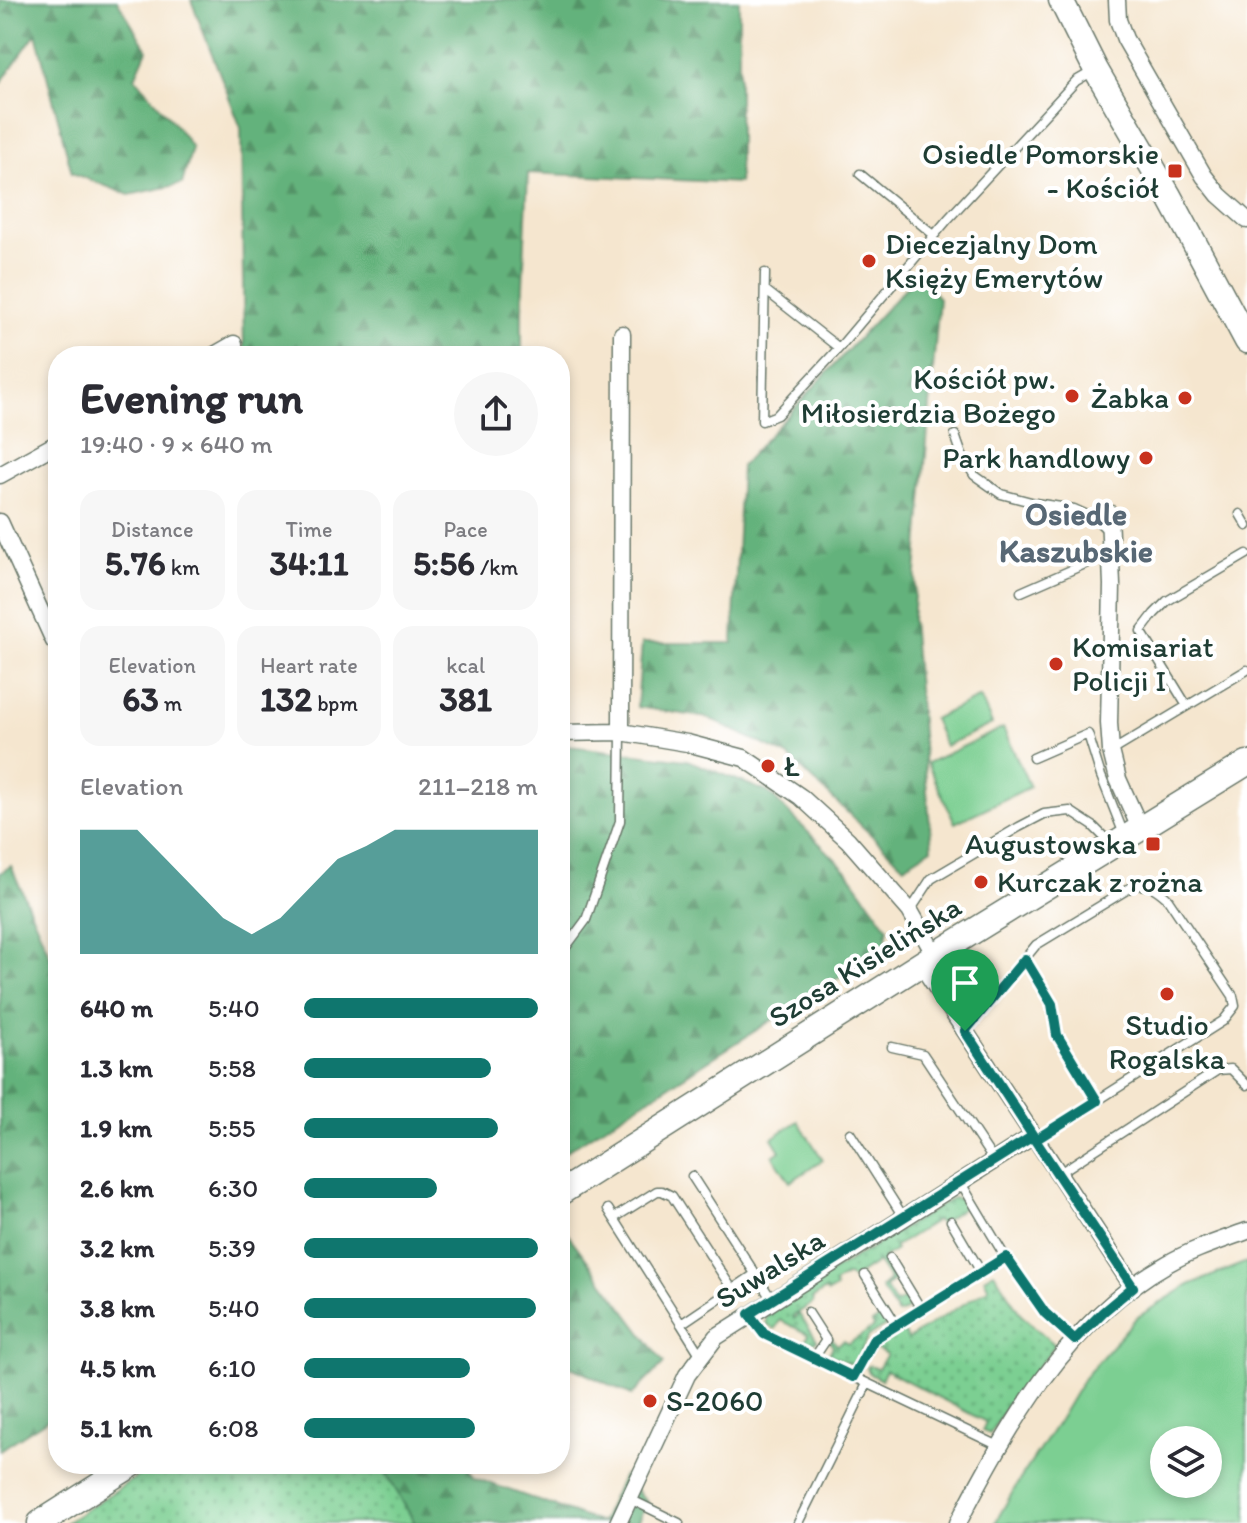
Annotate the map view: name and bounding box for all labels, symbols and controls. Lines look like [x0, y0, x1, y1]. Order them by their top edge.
place label: Osiedle Pomorskie - Kościół [922, 135, 1159, 206]
marker: Osiedle Pomorskie - Kościół [1166, 162, 1184, 180]
place label: Diecezjalny Dom Księży Emerytów [885, 225, 1103, 296]
marker: Diecezjalny Dom Księży Emerytów [860, 252, 878, 270]
place label: Kościół pw. Miłosierdzia Bożego [801, 360, 1056, 431]
text: Evening run [80, 371, 303, 424]
button: share [454, 372, 538, 456]
place label: Żabka [1091, 379, 1169, 416]
marker: Kościół pw. Miłosierdzia Bożego [1063, 387, 1081, 405]
marker: Żabka [1176, 389, 1194, 407]
text: 19:40 · 9 × 640 m [80, 428, 273, 460]
place label: Park handlowy [942, 439, 1130, 476]
marker: Park handlowy [1137, 449, 1155, 467]
district label: Osiedle Kaszubskie [999, 495, 1153, 570]
text: Distance [111, 516, 194, 543]
text: Time [286, 516, 332, 543]
text: Pace [444, 516, 488, 543]
text: 5.76 [105, 543, 166, 584]
text: 34:11 [270, 543, 348, 584]
text: 5:56 [413, 543, 475, 584]
text: km [166, 554, 200, 581]
text: /km [475, 554, 518, 581]
place label: Komisariat Policji I [1072, 628, 1214, 699]
text: Elevation [109, 652, 196, 679]
text: Heart rate [260, 652, 358, 679]
text: kcal [446, 652, 485, 679]
marker: Komisariat Policji I [1047, 655, 1065, 673]
text: 63 [122, 679, 159, 720]
text: 132 [260, 679, 312, 720]
text: 381 [439, 679, 492, 720]
text: m [159, 690, 182, 717]
text: bpm [312, 690, 358, 717]
place label: Ł [784, 747, 800, 784]
marker: Ł [759, 757, 777, 775]
text: Elevation [80, 770, 183, 802]
text: 211–218 m [418, 770, 538, 802]
place label: Augustowska [965, 825, 1137, 862]
marker: Augustowska [1144, 835, 1162, 853]
place label: Kurczak z rożna [997, 863, 1203, 900]
marker: Kurczak z rożna [972, 873, 990, 891]
street label: Szosa Kisielińska [762, 887, 968, 1036]
pin [931, 949, 999, 1031]
icon: arrive [943, 961, 987, 1005]
marker: Studio Rogalska [1158, 985, 1176, 1003]
text: 640 m [80, 992, 153, 1024]
text: 5:40 [208, 992, 260, 1024]
place label: Studio Rogalska [1109, 1006, 1226, 1077]
text: 1.3 km [80, 1052, 153, 1084]
text: 5:58 [208, 1052, 256, 1084]
text: 1.9 km [80, 1112, 152, 1144]
text: 5:55 [208, 1112, 255, 1144]
text: 2.6 km [80, 1172, 154, 1204]
text: 6:30 [208, 1172, 258, 1204]
street label: Suwalska [708, 1220, 831, 1316]
text: 3.2 km [80, 1232, 154, 1264]
text: 5:39 [208, 1232, 256, 1264]
text: 3.8 km [80, 1292, 155, 1324]
text: 5:40 [208, 1292, 260, 1324]
text: 4.5 km [80, 1352, 156, 1384]
text: 6:10 [208, 1352, 256, 1384]
place label: S-2060 [666, 1382, 764, 1419]
marker: S-2060 [641, 1392, 659, 1410]
text: 5.1 km [80, 1412, 152, 1444]
text: 6:08 [208, 1412, 258, 1444]
map controls [1150, 1426, 1222, 1498]
button: layers [1150, 1426, 1222, 1498]

